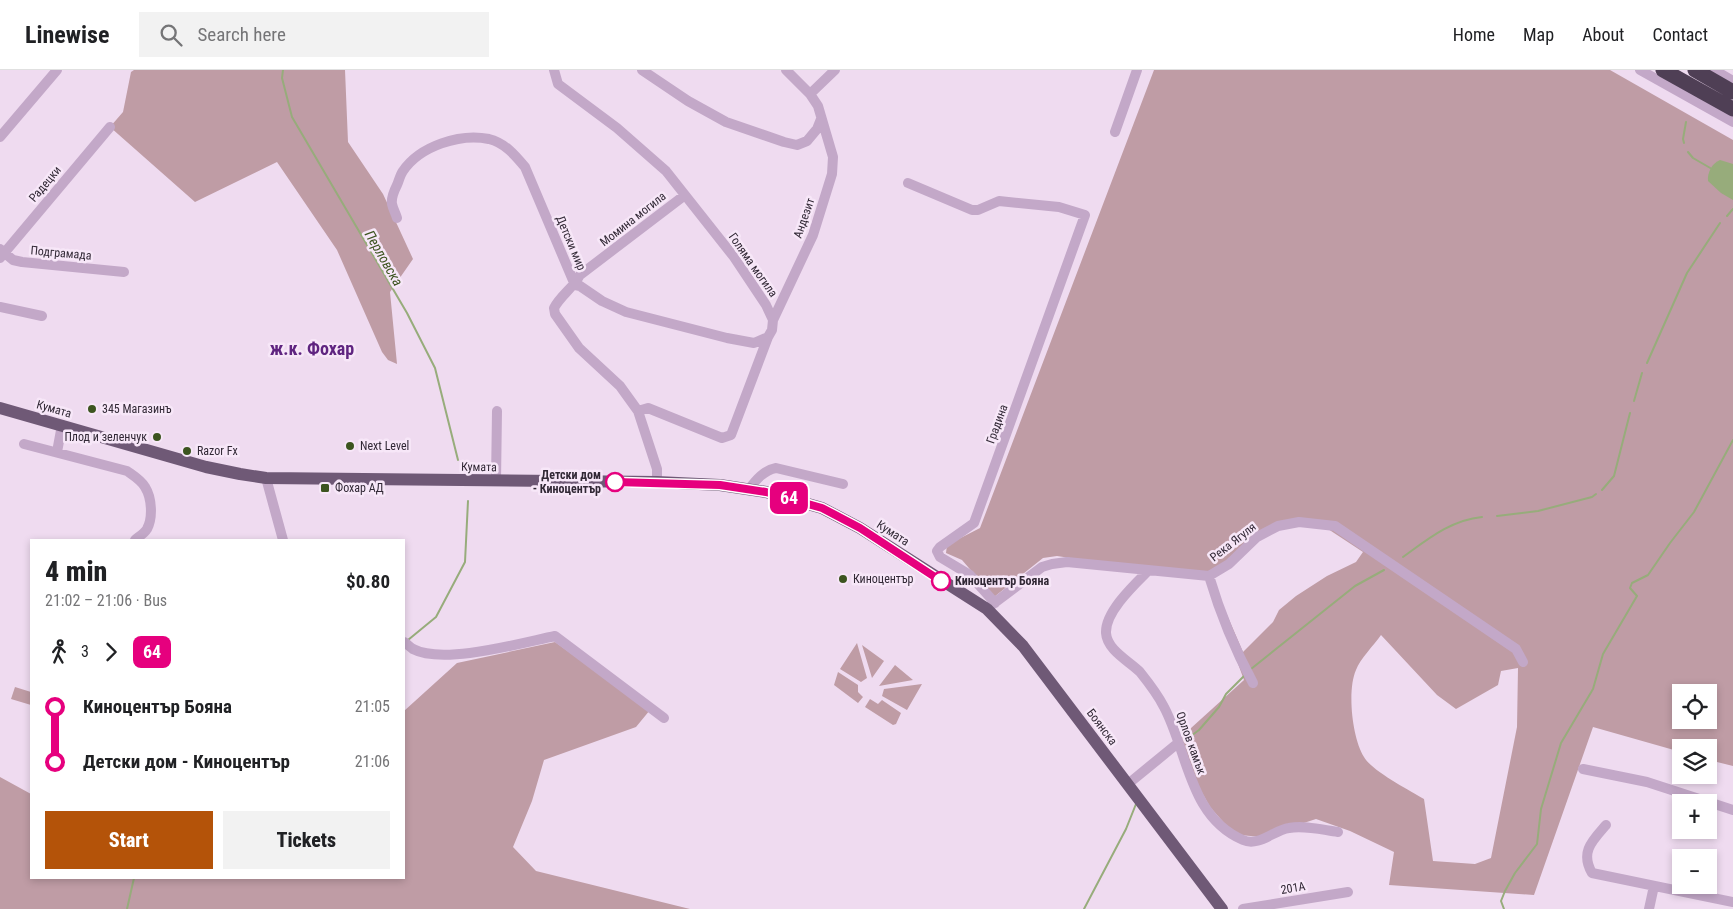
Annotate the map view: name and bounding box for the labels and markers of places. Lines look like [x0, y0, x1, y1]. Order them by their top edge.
place label: 345 Магазинъ [102, 402, 172, 416]
marker: 345 Магазинъ [86, 403, 98, 415]
place label: Плод и зеленчук [64, 430, 147, 444]
marker: Плод и зеленчук [151, 431, 163, 443]
place label: Next Level [360, 439, 409, 453]
marker: Next Level [344, 440, 356, 452]
place label: Razor Fx [197, 444, 238, 458]
marker: Razor Fx [181, 445, 193, 457]
place label: Детски дом - Киноцентър [533, 468, 601, 496]
marker: Детски дом - Киноцентър [605, 472, 625, 492]
place label: Фохар АД [335, 481, 384, 495]
marker: Фохар АД [319, 482, 331, 494]
marker: Киноцентър Бояна [931, 571, 951, 591]
place label: Киноцентър [853, 572, 913, 586]
marker: Киноцентър [837, 573, 849, 585]
place label: Киноцентър Бояна [955, 574, 1049, 588]

